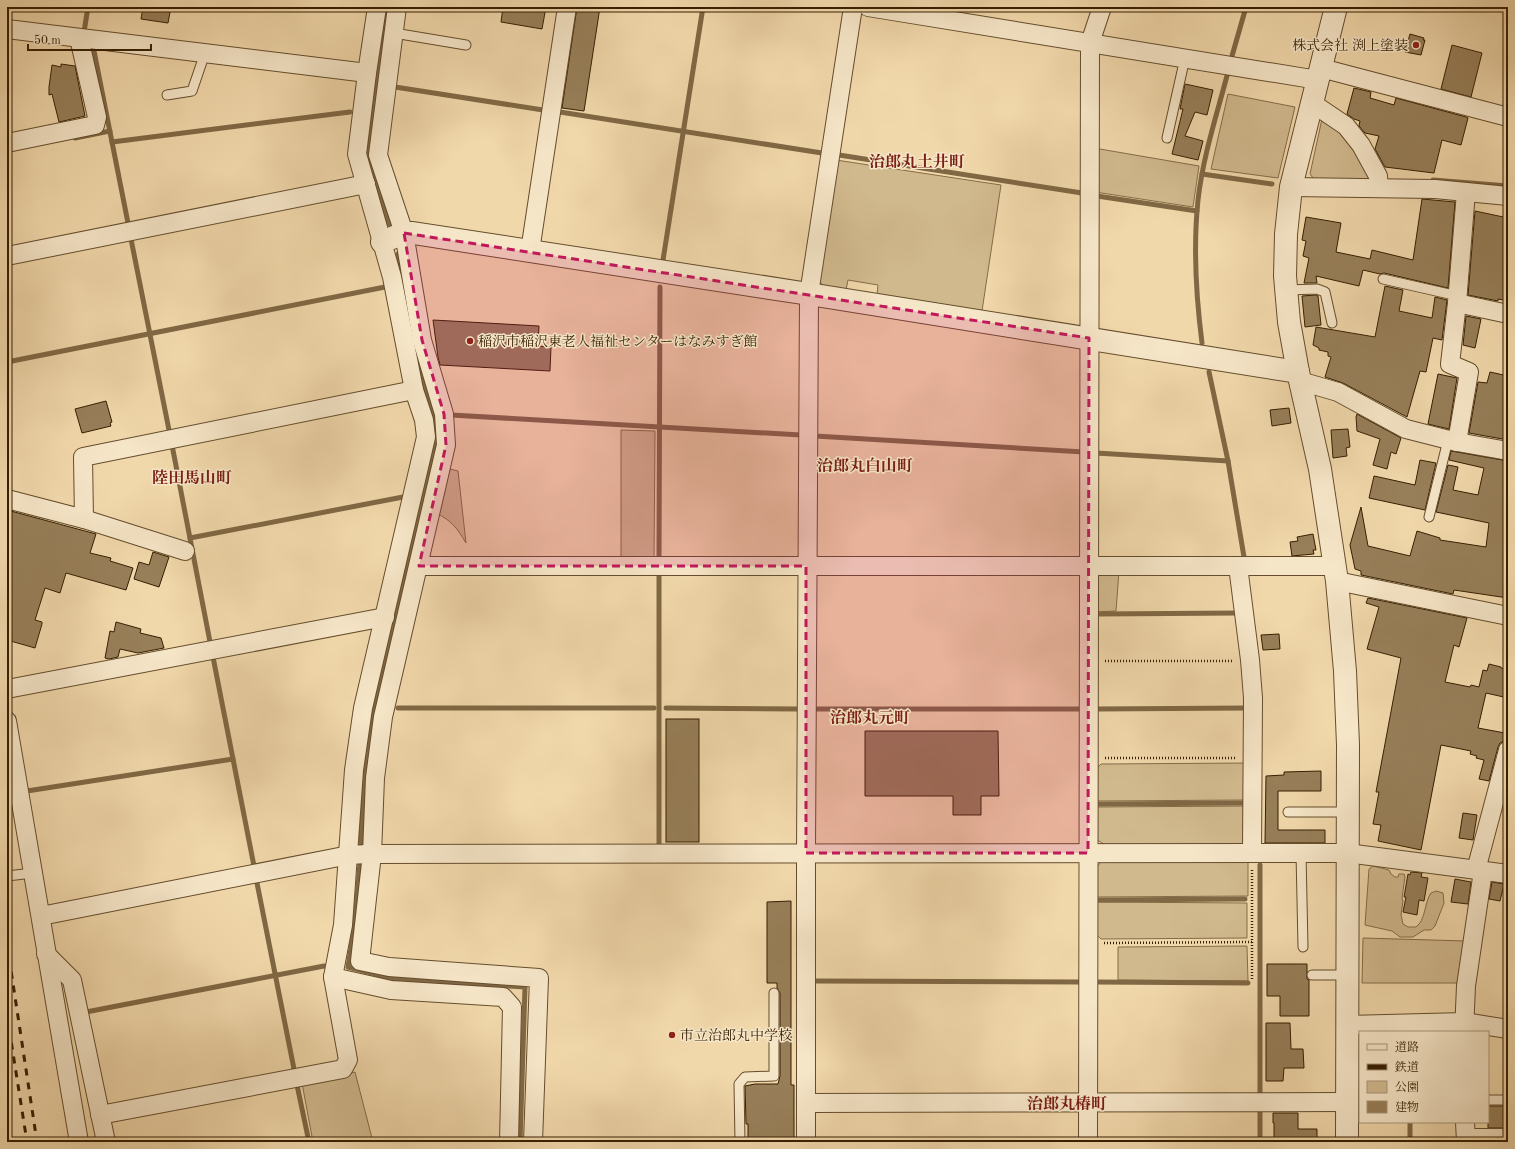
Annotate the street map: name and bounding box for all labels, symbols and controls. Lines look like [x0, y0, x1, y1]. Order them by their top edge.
scale bar [28, 26, 151, 52]
text: 50 m [34, 34, 61, 47]
place label: 株式会社 渕上塗装 [1292, 38, 1408, 53]
marker: 株式会社 渕上塗装 [1411, 40, 1421, 50]
district label: 治郎丸土井町 [869, 153, 965, 171]
place label: 稲沢市稲沢東老人福祉センターはなみすぎ館 [478, 334, 757, 349]
marker: 稲沢市稲沢東老人福祉センターはなみすぎ館 [465, 336, 475, 346]
district label: 治郎丸白山町 [817, 457, 913, 475]
district label: 陸田馬山町 [152, 469, 232, 487]
district label: 治郎丸元町 [830, 709, 910, 727]
place label: 市立治郎丸中学校 [680, 1028, 792, 1043]
marker: 市立治郎丸中学校 [667, 1030, 677, 1040]
legend [1359, 1031, 1489, 1123]
text: 道路 [1395, 1040, 1419, 1054]
text: 鉄道 [1394, 1060, 1419, 1074]
text: 公園 [1395, 1081, 1419, 1094]
district label: 治郎丸椿町 [1027, 1095, 1107, 1113]
text: 建物 [1395, 1100, 1419, 1114]

